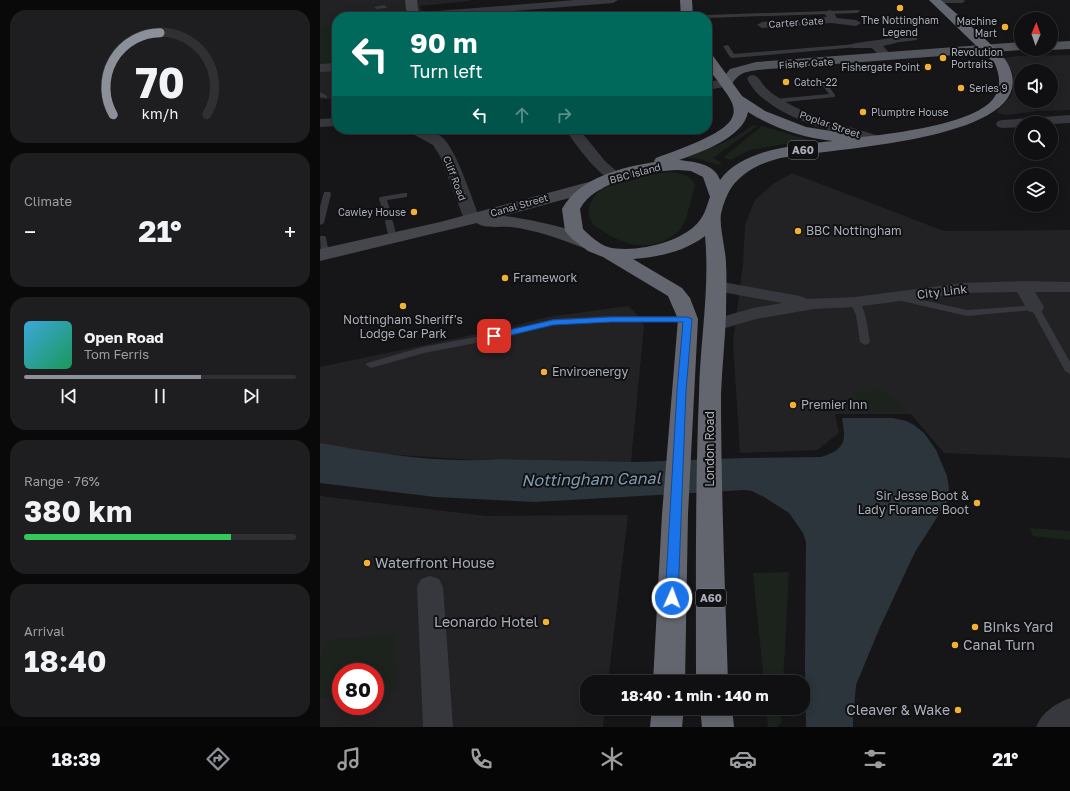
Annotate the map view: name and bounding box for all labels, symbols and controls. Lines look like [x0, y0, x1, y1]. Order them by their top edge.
marker: The Nottingham Legend [895, 3, 905, 13]
north arrow [1014, 12, 1058, 56]
map controls [1014, 12, 1058, 212]
street label: Carter Gate [768, 14, 824, 30]
place label: The Nottingham Legend [861, 14, 939, 38]
place label: Machine Mart [957, 15, 997, 39]
marker: Machine Mart [1000, 22, 1010, 32]
text: 90 m [410, 26, 477, 59]
icon: left [344, 28, 396, 80]
place label: Revolution Portraits [951, 46, 1003, 70]
marker: Revolution Portraits [938, 53, 948, 63]
street label: Fisher Gate [778, 55, 834, 71]
text: 70 [135, 57, 185, 107]
text: Turn left [410, 60, 483, 82]
place label: Fishergate Point [841, 61, 920, 73]
marker: Fishergate Point [923, 62, 933, 72]
button: sound [1014, 64, 1058, 108]
place label: Catch-22 [794, 76, 838, 88]
marker: Catch-22 [781, 77, 791, 87]
place label: Series 9 [969, 82, 1007, 94]
marker: Series 9 [956, 83, 966, 93]
text: km/h [142, 104, 178, 121]
icon: left [469, 104, 491, 126]
icon: ahead [511, 104, 533, 126]
icon: right [553, 104, 575, 126]
place label: Plumptre House [871, 106, 949, 118]
marker: Plumptre House [858, 107, 868, 117]
street label: Poplar Street [798, 108, 862, 140]
button: search [1014, 116, 1058, 160]
road number: A60 [788, 141, 818, 159]
street label: Cliff Road [441, 154, 469, 202]
street label: BBC Island [608, 160, 662, 186]
button: layers [1014, 168, 1058, 212]
street label: Canal Street [489, 191, 549, 219]
text: Climate [24, 193, 72, 209]
place label: Cawley House [338, 206, 406, 218]
marker: Cawley House [409, 207, 419, 217]
text: 21° [138, 213, 182, 249]
text: − [24, 218, 36, 245]
text: + [284, 218, 296, 245]
place label: BBC Nottingham [806, 223, 902, 238]
marker: BBC Nottingham [793, 226, 803, 236]
place label: Framework [513, 270, 577, 285]
marker: Framework [500, 273, 510, 283]
street label: City Link [916, 281, 968, 302]
marker: Nottingham Sheriff's Lodge Car Park [398, 301, 408, 311]
place label: Nottingham Sheriff's Lodge Car Park [343, 312, 463, 341]
pin [477, 319, 511, 353]
icon: arrive [483, 325, 505, 347]
text: Open Road [84, 328, 164, 346]
text: Tom Ferris [84, 346, 149, 362]
place label: Enviroenergy [552, 364, 628, 379]
marker: Enviroenergy [539, 367, 549, 377]
icon: previous [58, 385, 80, 407]
icon: pause [149, 385, 171, 407]
icon: next [240, 385, 262, 407]
place label: Premier Inn [801, 397, 867, 412]
marker: Premier Inn [788, 400, 798, 410]
street label: London Road [702, 411, 717, 487]
water label: Nottingham Canal [521, 468, 662, 490]
text: Range · 76% [24, 473, 100, 489]
place label: Sir Jesse Boot & Lady Florance Boot [858, 488, 969, 517]
text: 380 km [24, 493, 132, 529]
marker: Sir Jesse Boot & Lady Florance Boot [972, 498, 982, 508]
place label: Waterfront House [375, 554, 495, 571]
marker: Waterfront House [362, 558, 372, 568]
position arrow [651, 577, 693, 619]
road number: A60 [696, 589, 726, 607]
place label: Leonardo Hotel [434, 613, 538, 630]
marker: Leonardo Hotel [541, 617, 551, 627]
place label: Binks Yard [983, 618, 1053, 635]
marker: Binks Yard [970, 622, 980, 632]
text: Arrival [24, 623, 65, 639]
place label: Canal Turn [963, 636, 1035, 653]
marker: Canal Turn [950, 640, 960, 650]
text: 18:40 [24, 643, 107, 679]
speed limit sign: 80 [332, 663, 384, 715]
text: 18:40 · 1 min · 140 m [621, 686, 769, 704]
place label: Cleaver & Wake [846, 701, 950, 718]
marker: Cleaver & Wake [953, 705, 963, 715]
icon: directions [204, 745, 232, 773]
icon: music [335, 745, 363, 773]
icon: phone [467, 745, 495, 773]
icon: climate [598, 745, 626, 773]
icon: car [729, 745, 757, 773]
icon: filters [861, 745, 889, 773]
text: 18:39 [52, 748, 101, 770]
text: 21° [992, 748, 1018, 770]

